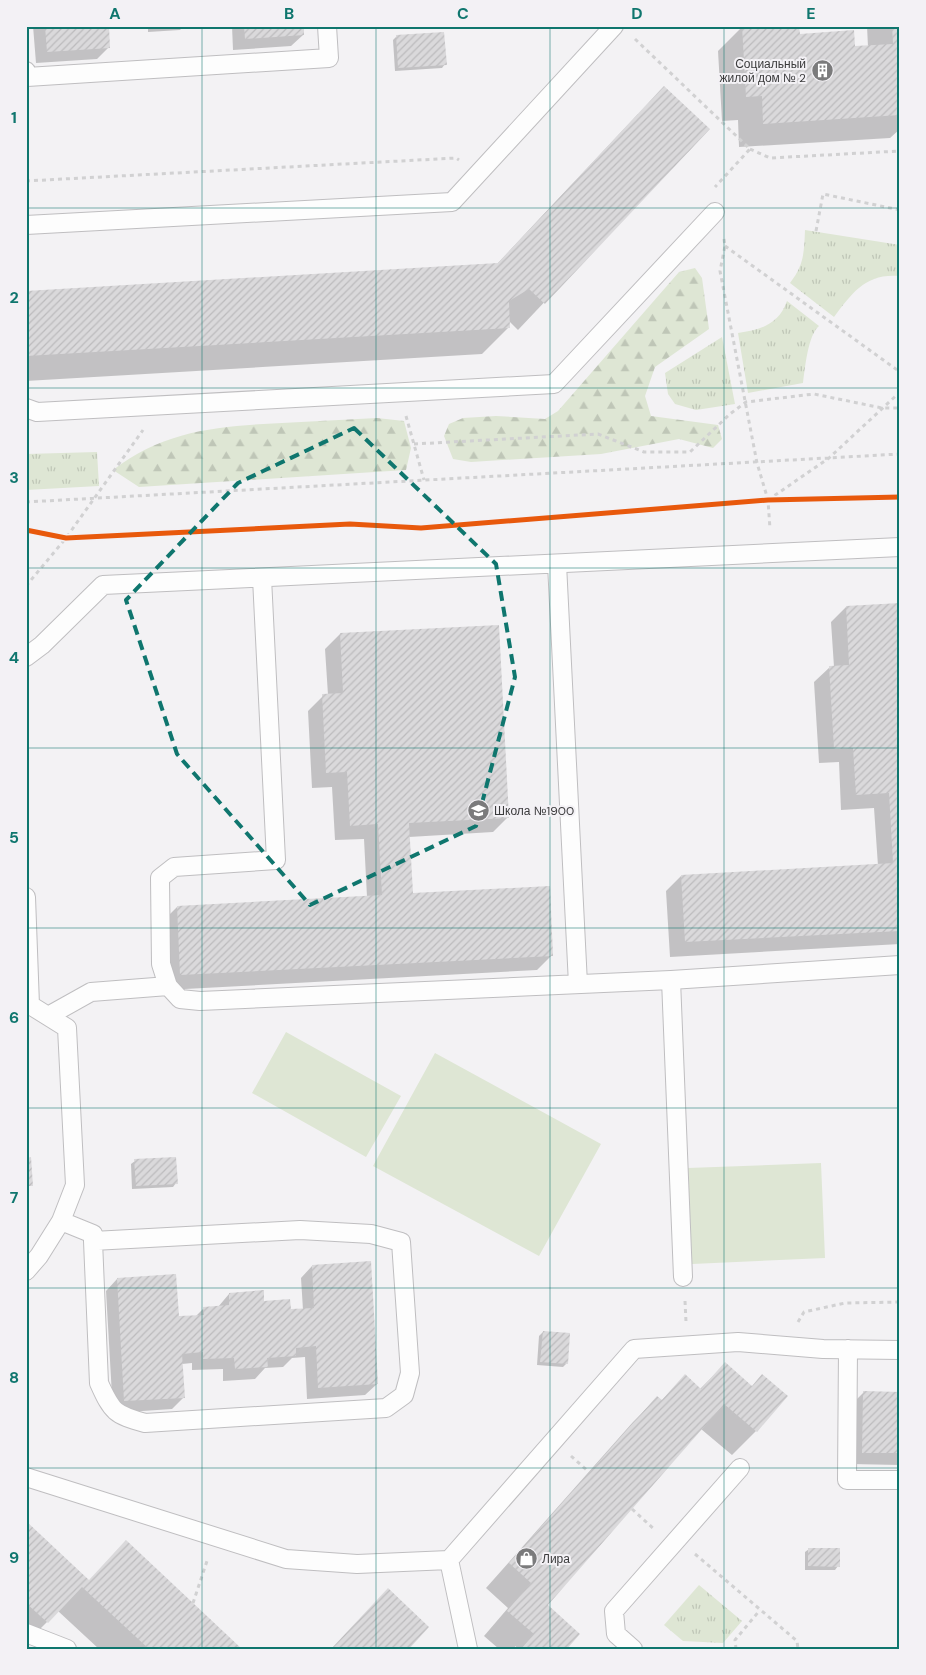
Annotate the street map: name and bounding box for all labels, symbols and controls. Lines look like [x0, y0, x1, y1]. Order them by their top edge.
text: A [109, 3, 121, 24]
text: B [284, 3, 294, 24]
text: C [457, 3, 469, 24]
text: D [631, 3, 643, 24]
text: E [806, 3, 816, 24]
place label: Социальный жилой дом № 2 [719, 56, 806, 86]
building icon: Социальный жилой дом № 2 [810, 59, 834, 83]
text: 1 [11, 107, 17, 128]
text: 2 [9, 287, 19, 308]
text: 3 [9, 467, 19, 488]
text: 4 [9, 647, 19, 668]
school or university icon: Школа №1900 [466, 799, 490, 823]
place label: Школа №1900 [494, 803, 574, 819]
text: 5 [9, 827, 19, 848]
text: 6 [9, 1007, 19, 1028]
text: 7 [10, 1187, 19, 1208]
text: 8 [9, 1367, 19, 1388]
text: 9 [9, 1547, 19, 1568]
shop icon: Лира [514, 1547, 538, 1571]
place label: Лира [542, 1551, 570, 1567]

